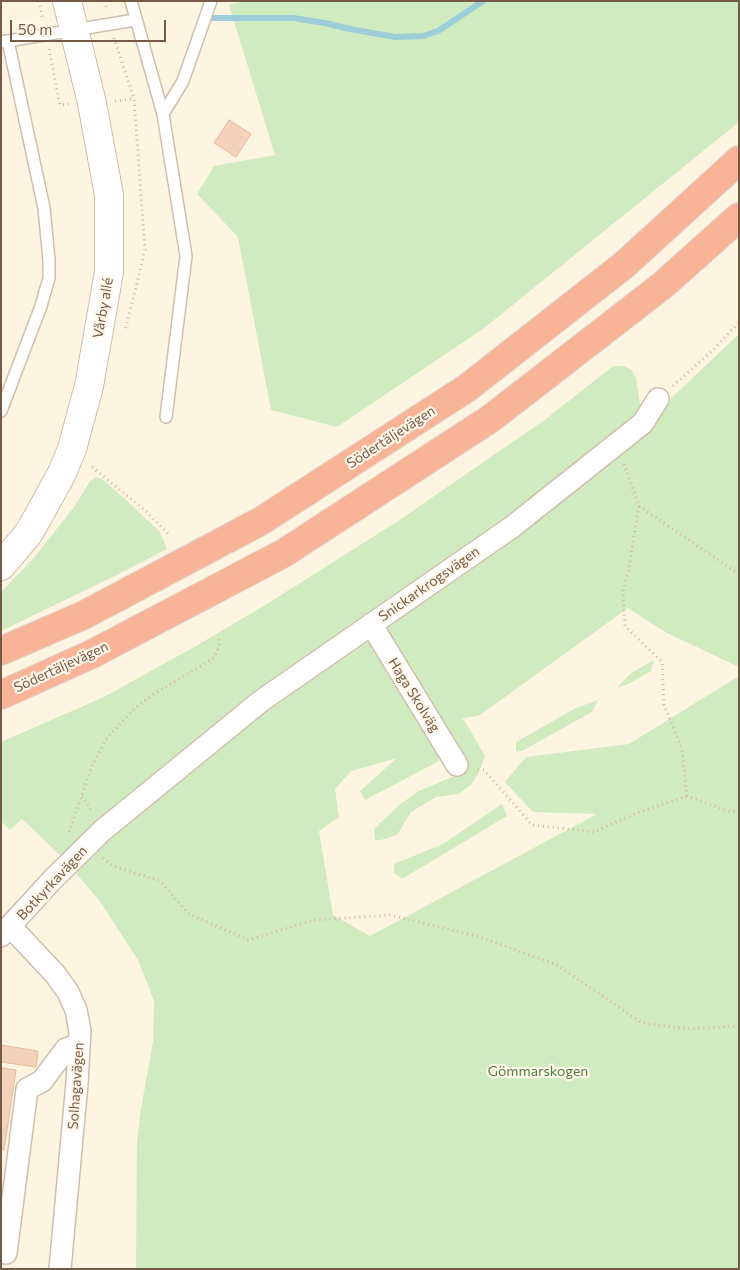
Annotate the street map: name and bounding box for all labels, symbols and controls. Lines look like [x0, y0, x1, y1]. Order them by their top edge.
scale bar [12, 10, 169, 42]
text: 50 m [18, 20, 52, 38]
street label: Vårby allé [89, 276, 117, 340]
street label: Södertäljevägen [344, 402, 438, 472]
street label: Snickarkrogsvägen [375, 543, 483, 625]
street label: Södertäljevägen [11, 638, 111, 696]
street label: Haga Skolväg [384, 655, 444, 735]
street label: Botkyrkavägen [13, 842, 91, 924]
street label: Solhagavägen [65, 1042, 87, 1130]
park label: Gömmarskogen [488, 1063, 588, 1079]

